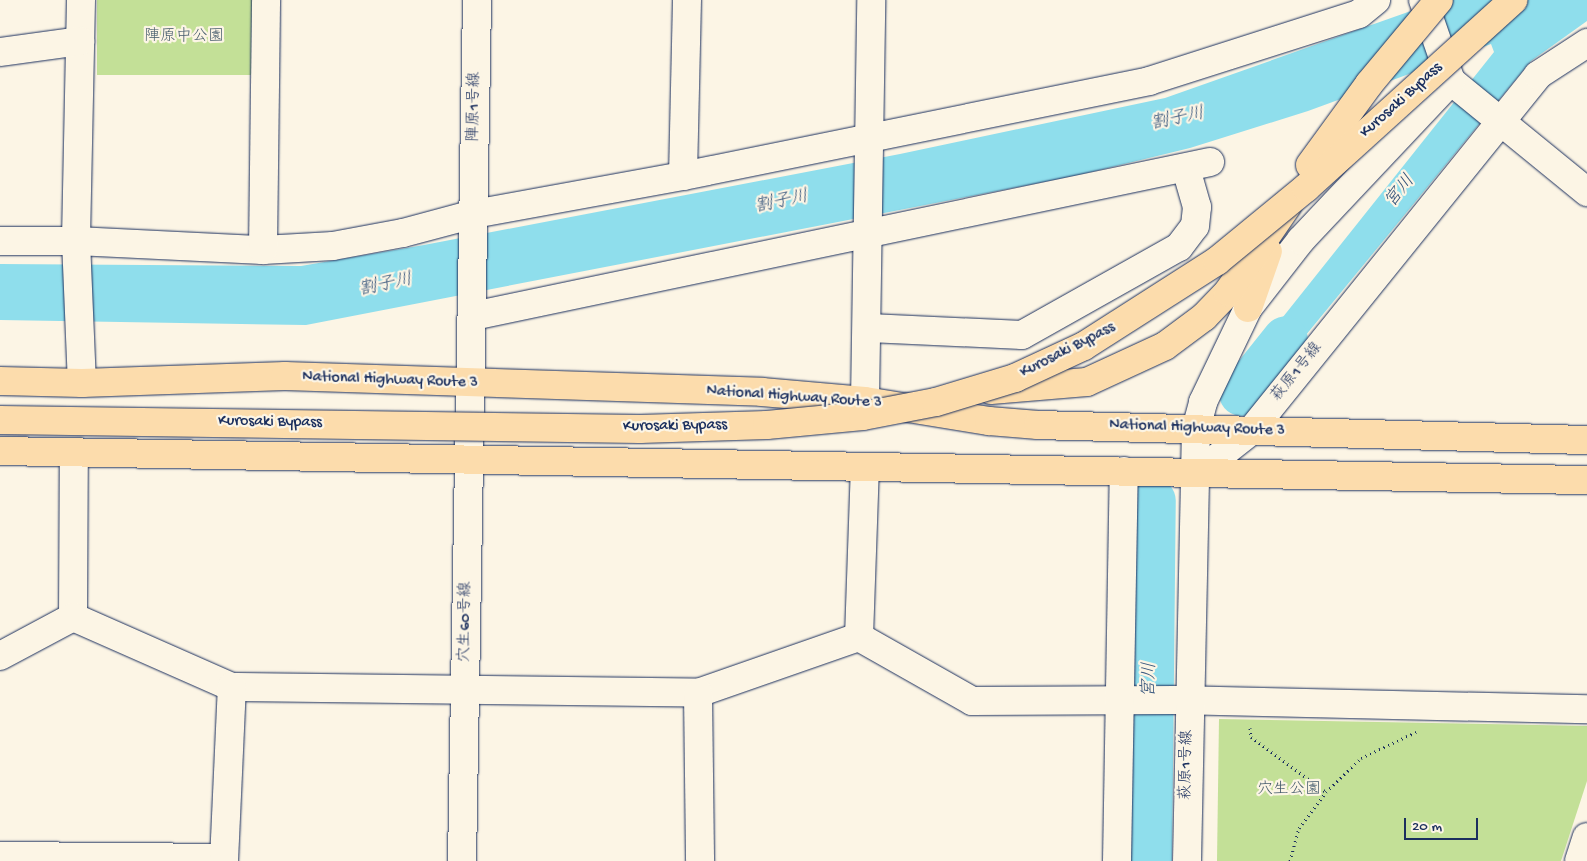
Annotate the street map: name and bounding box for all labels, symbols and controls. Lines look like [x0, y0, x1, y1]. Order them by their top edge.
park label: 陣原中公園 [144, 28, 224, 48]
street label: Kurosaki Bypass [1357, 59, 1447, 143]
street label: 陣原1号線 [466, 72, 486, 142]
water label: 割子川 [1149, 104, 1207, 136]
water label: 宮川 [1381, 171, 1421, 213]
water label: 割子川 [753, 187, 811, 219]
water label: 割子川 [357, 270, 415, 302]
street label: Kurosaki Bypass [1017, 319, 1119, 383]
street label: 萩原1号線 [1268, 340, 1328, 406]
street label: National Highway Route 3 [302, 368, 478, 394]
street label: National Highway Route 3 [706, 382, 882, 414]
street label: Kurosaki Bypass [218, 412, 322, 434]
street label: Kurosaki Bypass [623, 416, 727, 438]
street label: National Highway Route 3 [1109, 416, 1285, 442]
street label: 穴生60号線 [457, 581, 477, 663]
water label: 宮川 [1140, 662, 1162, 698]
street label: 萩原1号線 [1178, 730, 1198, 800]
park label: 穴生公園 [1257, 781, 1321, 801]
scale bar [1407, 808, 1481, 840]
text: 20 m [1412, 818, 1442, 836]

